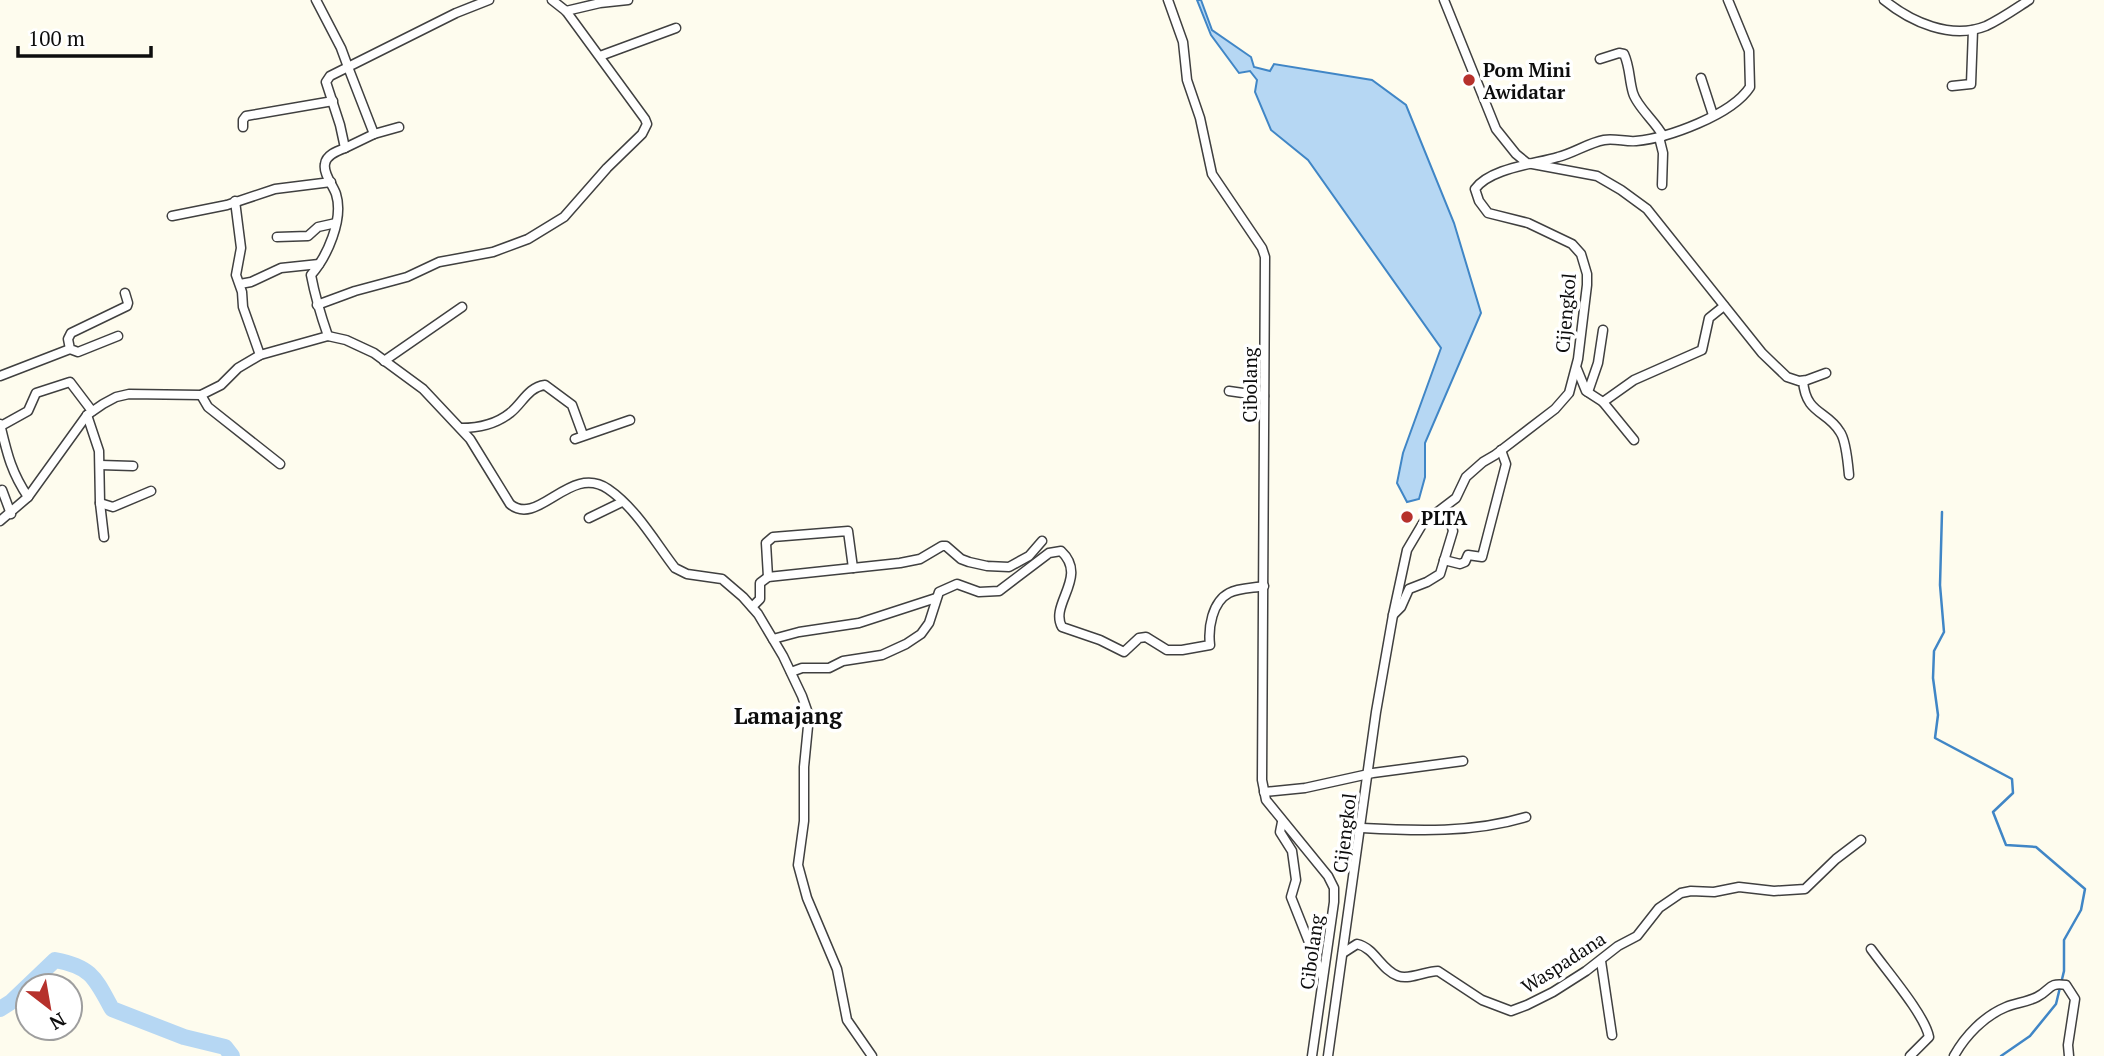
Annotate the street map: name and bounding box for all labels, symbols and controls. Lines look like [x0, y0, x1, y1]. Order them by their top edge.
scale bar [18, 14, 150, 58]
text: 100 m [28, 24, 85, 52]
place label: Pom Mini Awidatar [1483, 57, 1571, 104]
marker: Pom Mini Awidatar [1461, 72, 1477, 88]
street label: Cijengkol [1549, 272, 1581, 354]
street label: Cibolang [1237, 346, 1262, 423]
place label: PLTA [1421, 505, 1467, 530]
marker: PLTA [1399, 509, 1415, 525]
district label: Lamajang [734, 700, 843, 731]
street label: Cijengkol [1327, 792, 1361, 874]
street label: Cibolang [1293, 912, 1329, 991]
street label: Waspadana [1516, 925, 1610, 999]
north arrow [14, 972, 84, 1042]
text: N [45, 1008, 71, 1037]

